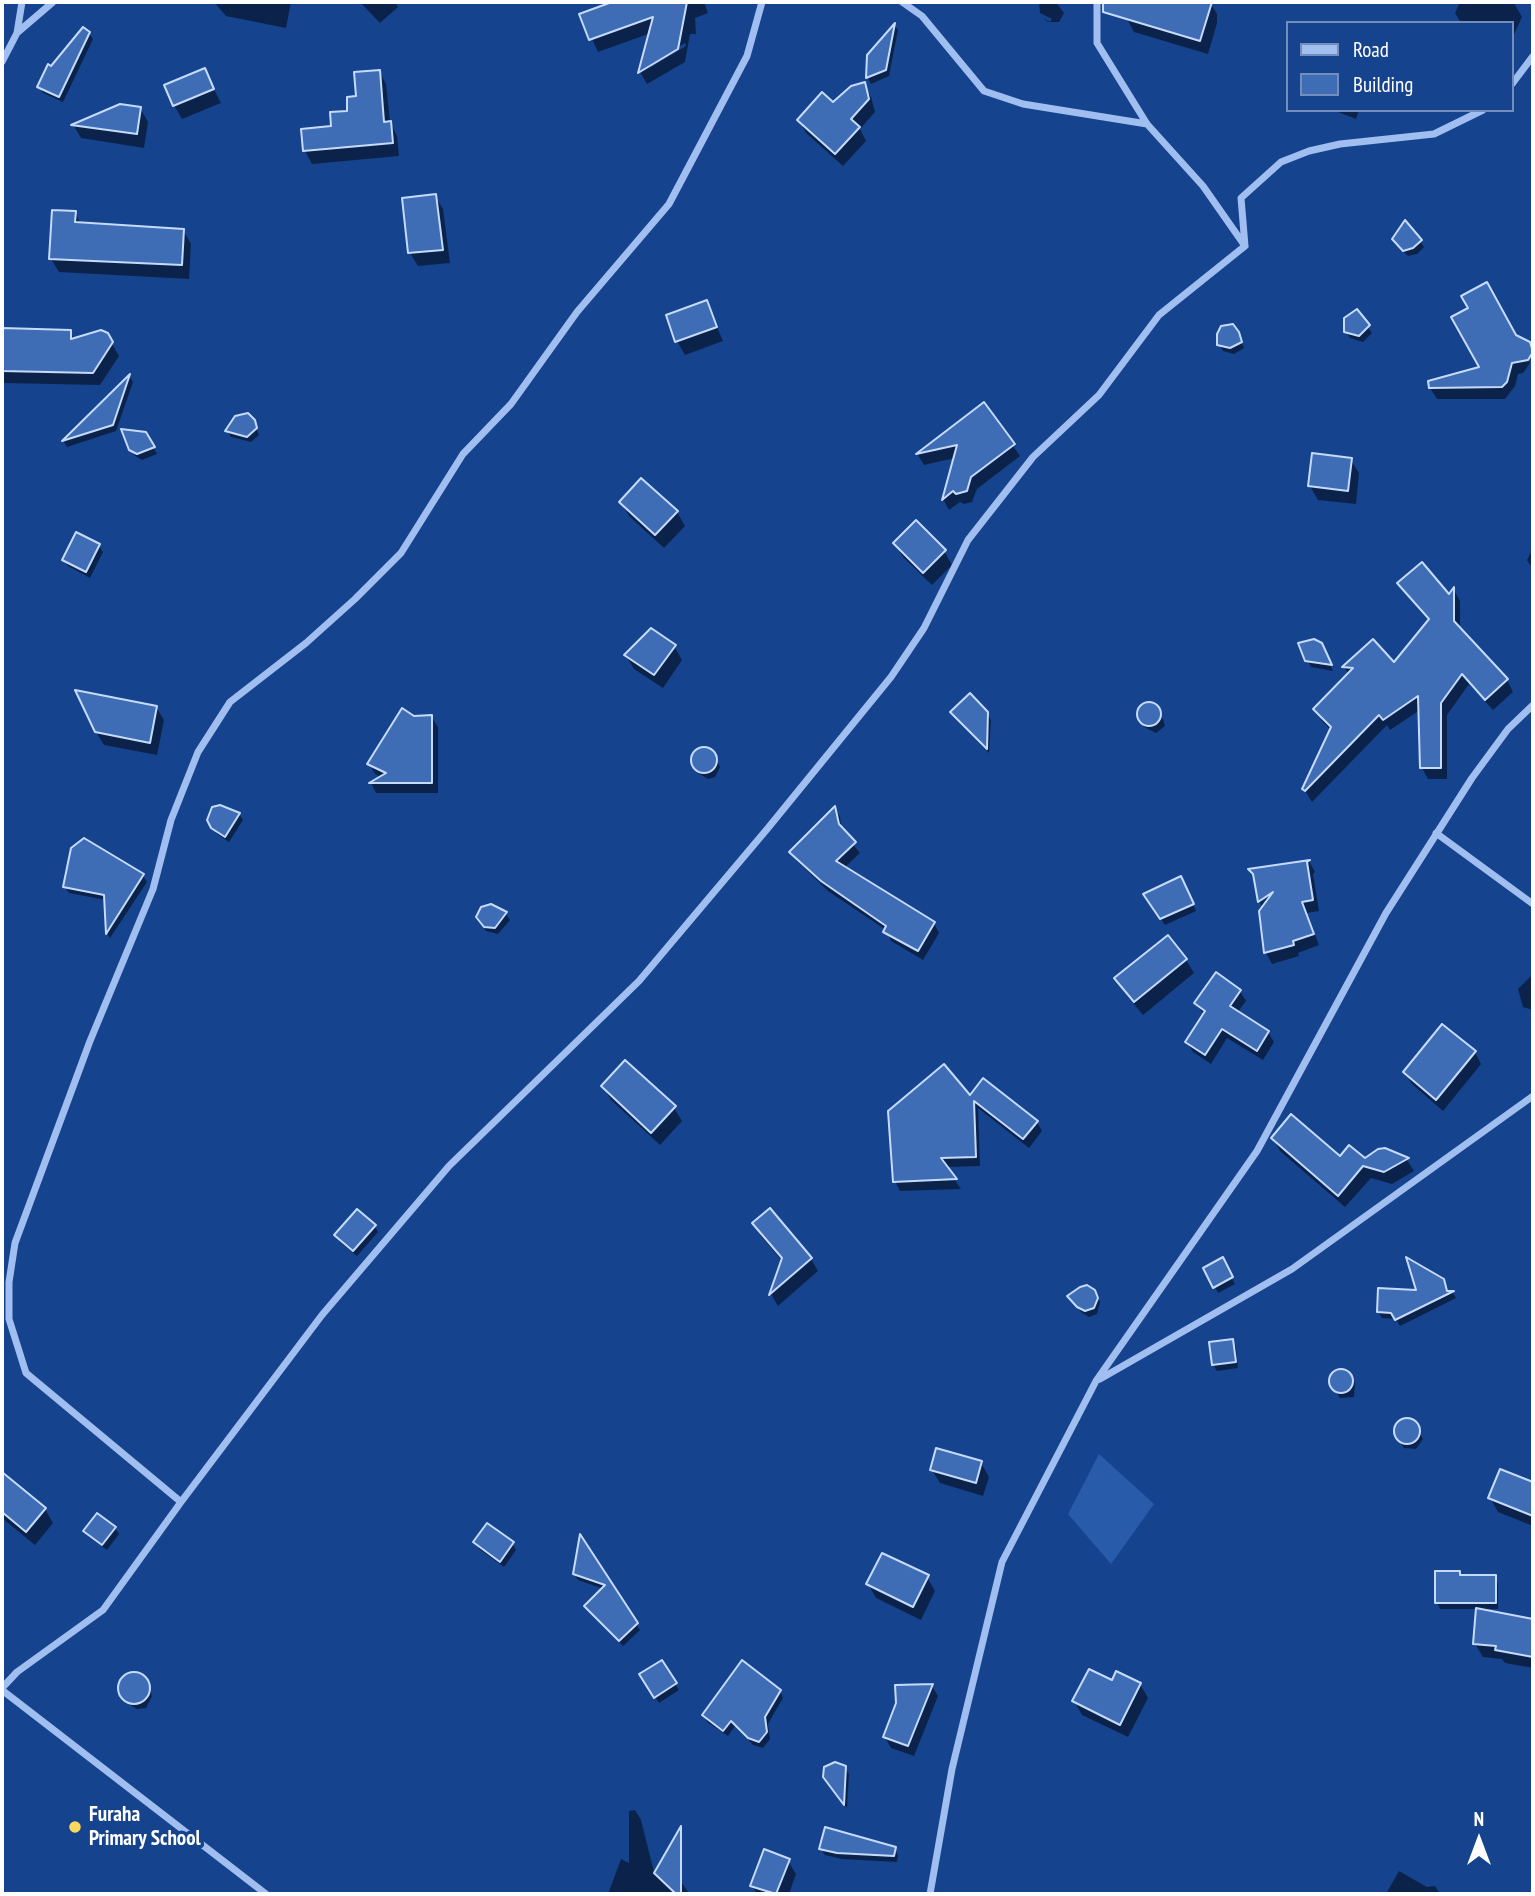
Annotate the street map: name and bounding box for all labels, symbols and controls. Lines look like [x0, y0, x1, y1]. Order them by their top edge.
legend [1286, 21, 1514, 112]
text: Road [1353, 36, 1389, 63]
text: Building [1353, 71, 1413, 98]
place label: Furaha Primary School [89, 1802, 201, 1852]
north arrow [1444, 1805, 1514, 1875]
text: N [1474, 1807, 1484, 1831]
marker: Furaha Primary School [67, 1819, 83, 1835]

